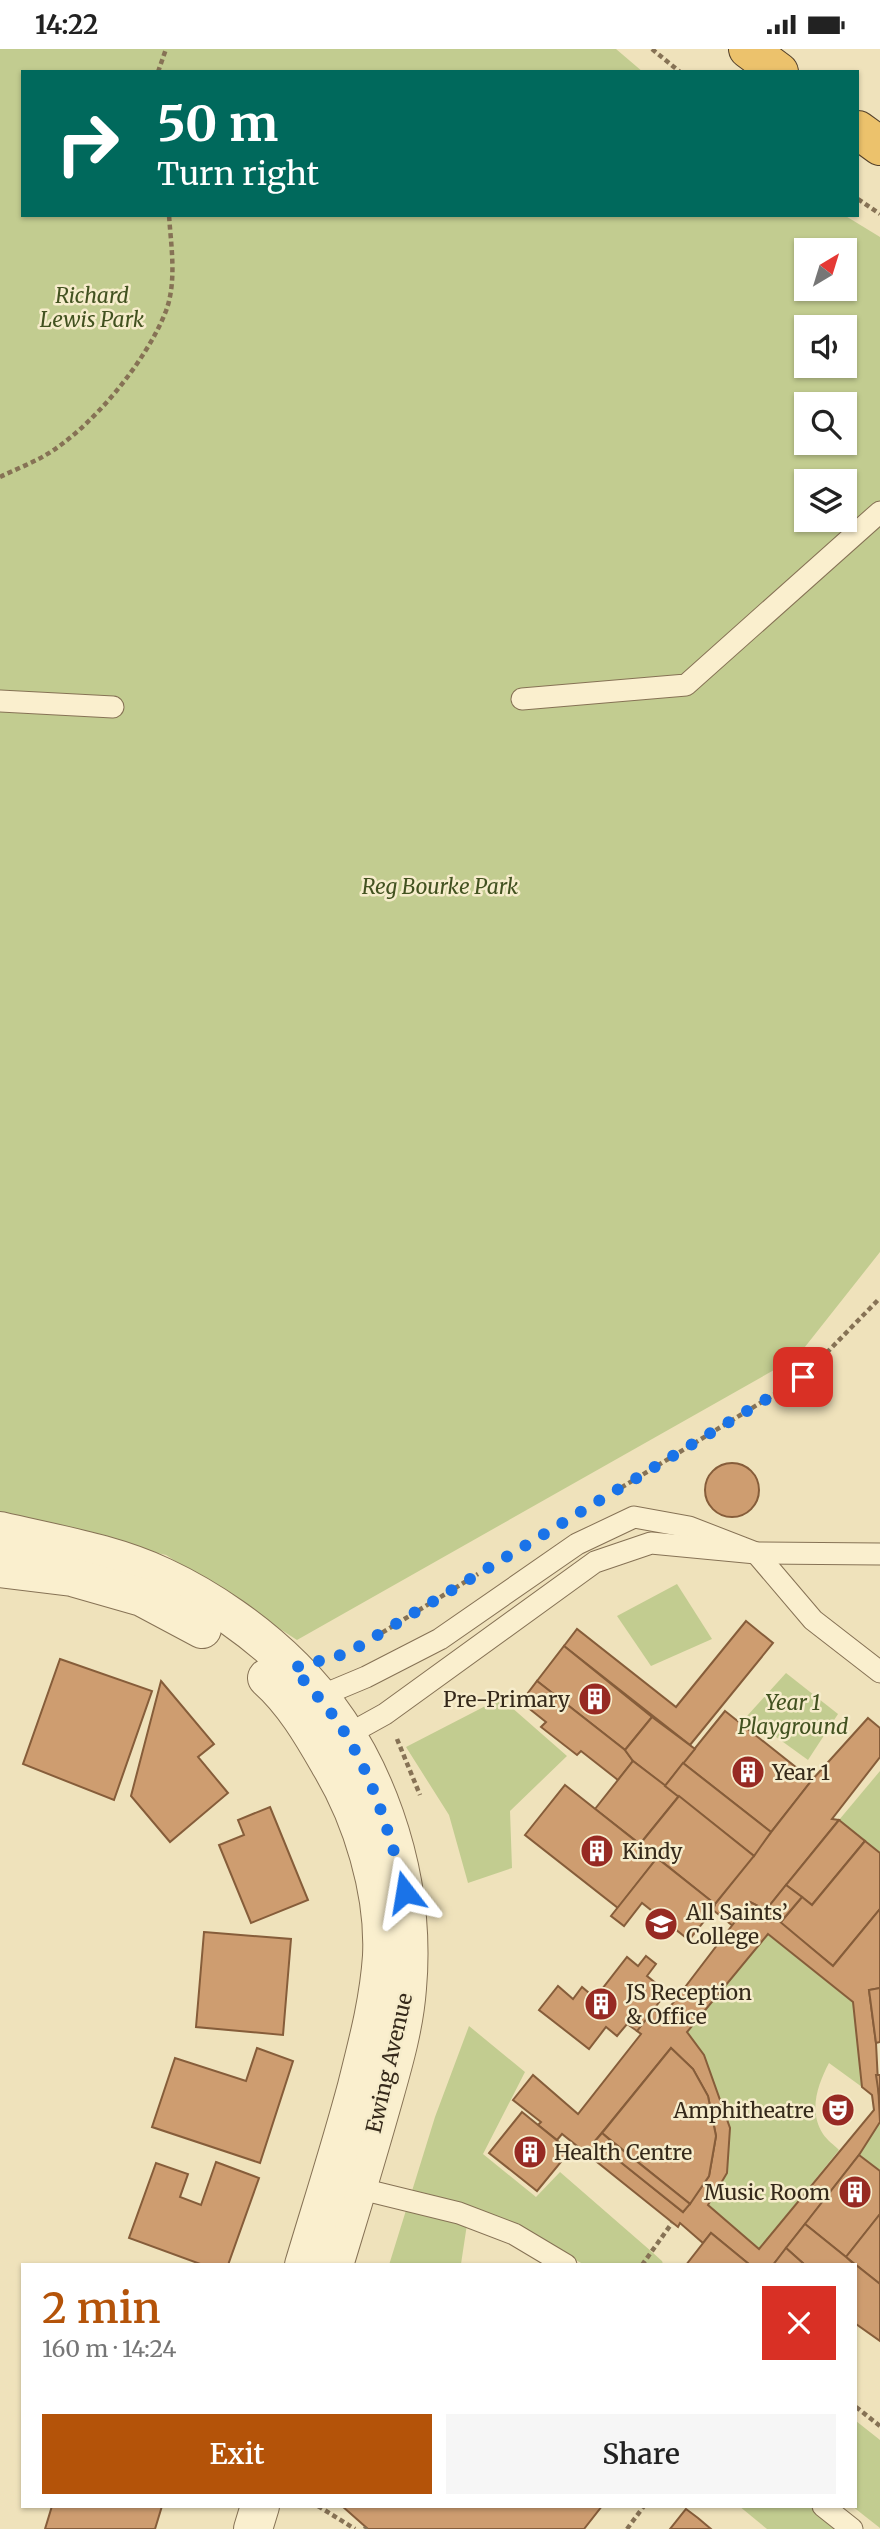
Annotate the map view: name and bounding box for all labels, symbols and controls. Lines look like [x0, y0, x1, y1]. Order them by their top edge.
text: 14:22 [35, 8, 98, 41]
text: 50 m [157, 93, 278, 154]
icon: right [42, 98, 133, 189]
text: Turn right [157, 154, 319, 194]
north arrow [794, 238, 858, 301]
map controls [794, 238, 857, 532]
park label: Richard Lewis Park [40, 282, 145, 333]
button: sound [794, 315, 857, 378]
button: search [794, 392, 857, 455]
button: layers [794, 469, 857, 532]
park label: Reg Bourke Park [362, 873, 519, 900]
pin [773, 1347, 833, 1407]
icon: arrive [784, 1358, 822, 1396]
building icon: Pre-Primary [576, 1680, 614, 1718]
place label: Pre-Primary [443, 1686, 571, 1713]
park label: Year 1 Playground [738, 1689, 848, 1740]
building icon: Year 1 [729, 1753, 767, 1791]
place label: Year 1 [771, 1759, 830, 1786]
building icon: Kindy [578, 1832, 616, 1870]
place label: Kindy [622, 1838, 683, 1865]
position arrow [368, 1855, 442, 1929]
place label: All Saints’ College [685, 1899, 788, 1950]
school or university icon: All Saints’ College [642, 1905, 680, 1943]
place label: JS Reception & Office [625, 1979, 752, 2030]
building icon: JS Reception & Office [582, 1985, 620, 2023]
street label: Ewing Avenue [360, 1990, 418, 2136]
theatre icon: Amphitheatre [819, 2091, 857, 2129]
place label: Amphitheatre [673, 2097, 814, 2124]
building icon: Health Centre [511, 2133, 549, 2171]
place label: Health Centre [554, 2139, 692, 2166]
building icon: Music Room [836, 2173, 874, 2211]
place label: Music Room [704, 2179, 830, 2206]
text: 2 min [42, 2282, 161, 2334]
button: close [762, 2286, 836, 2360]
text: 160 m · 14:24 [42, 2334, 177, 2363]
button: Exit [42, 2414, 432, 2494]
button: Share [446, 2414, 836, 2494]

